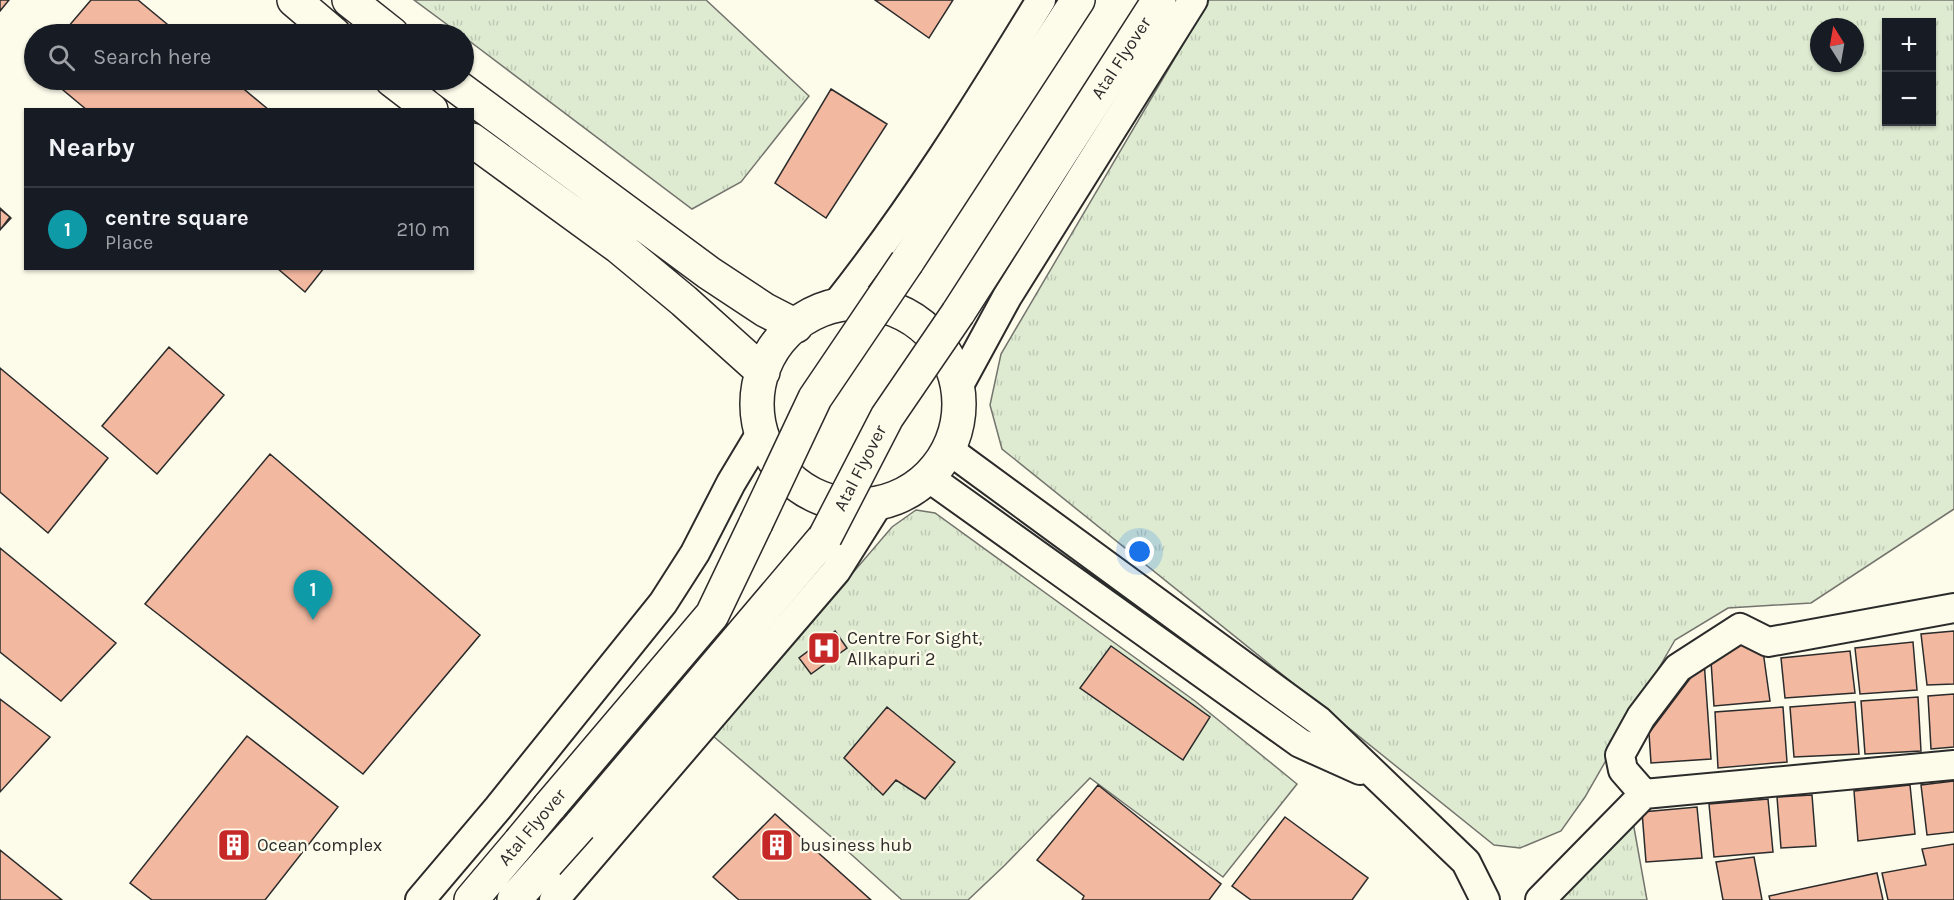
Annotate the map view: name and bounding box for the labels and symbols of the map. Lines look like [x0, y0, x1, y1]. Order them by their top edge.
street label: Atal Flyover [1086, 12, 1156, 103]
north arrow [1810, 18, 1864, 72]
street label: Atal Flyover [829, 421, 891, 515]
your location [1125, 537, 1154, 566]
pin: 1 [294, 570, 332, 620]
place label: Centre For Sight, Allkapuri 2 [847, 627, 983, 670]
hospital icon: Centre For Sight, Allkapuri 2 [806, 630, 842, 666]
street label: Atal Flyover [493, 784, 571, 870]
building icon: Ocean complex [216, 827, 252, 863]
building icon: business hub [759, 827, 795, 863]
place label: Ocean complex [257, 834, 382, 856]
place label: business hub [800, 834, 912, 856]

